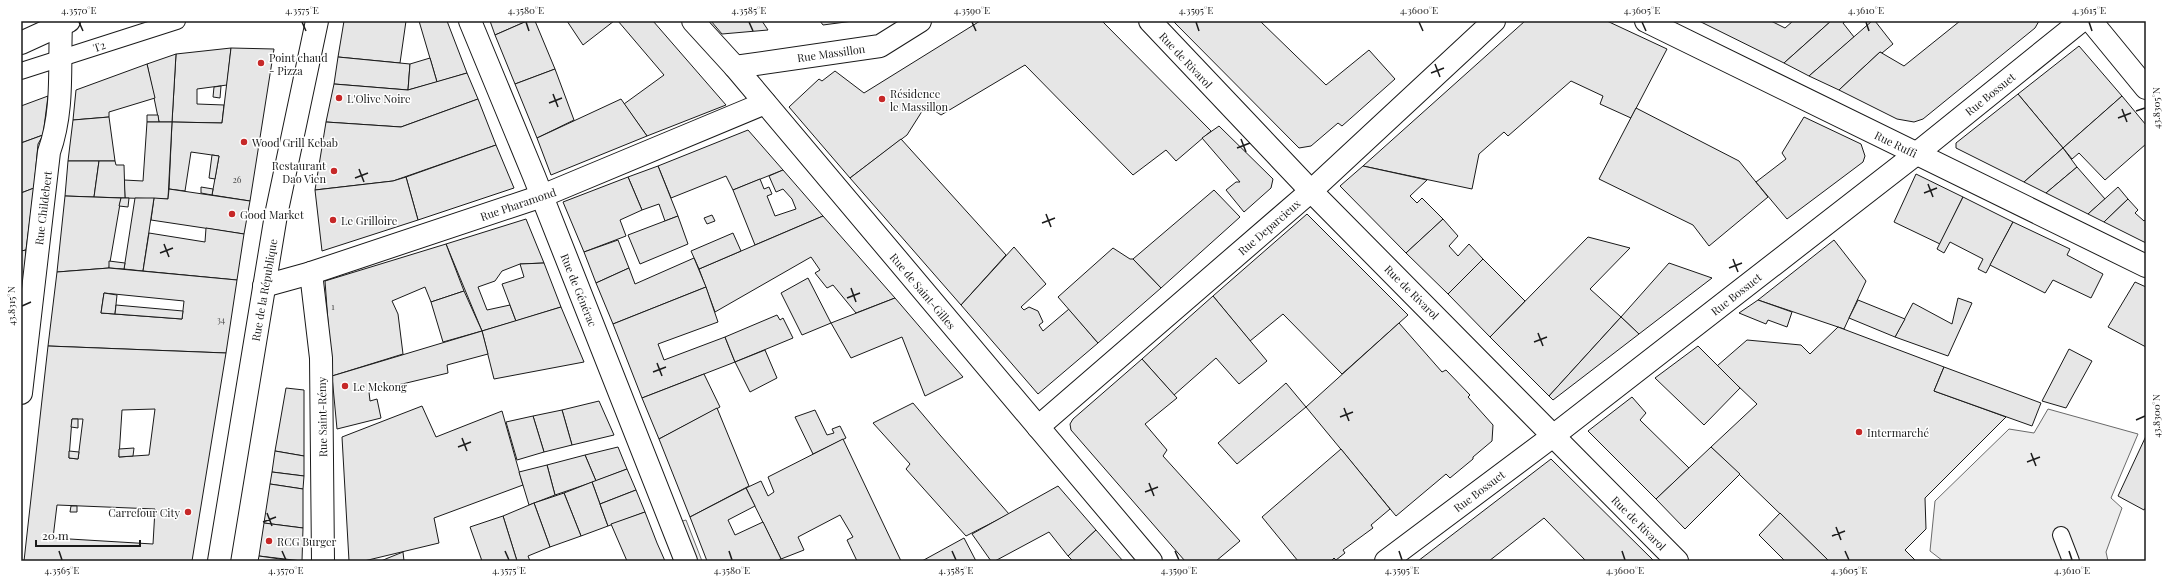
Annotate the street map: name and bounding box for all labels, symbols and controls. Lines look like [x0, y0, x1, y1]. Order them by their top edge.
text: 4.3570°E [61, 3, 97, 17]
text: 4.3575°E [285, 3, 319, 17]
text: 4.3580°E [508, 3, 544, 17]
text: 4.3585°E [732, 3, 766, 17]
text: 4.3590°E [954, 3, 990, 17]
text: 4.3595°E [1179, 3, 1213, 17]
text: 4.3600°E [1400, 3, 1438, 17]
text: 4.3605°E [1624, 3, 1660, 17]
text: 4.3610°E [1848, 3, 1884, 17]
text: 4.3615°E [2072, 3, 2106, 17]
street label: Rue de Rivarol [1156, 29, 1216, 91]
street label: T2 [91, 37, 107, 55]
street label: Rue Massillon [796, 41, 866, 65]
place label: Point chaud - Pizza [269, 50, 328, 78]
marker: Point chaud - Pizza [256, 58, 266, 68]
street label: Rue Bossuet [1962, 69, 2018, 119]
place label: Résidence le Massillon [890, 86, 949, 114]
text: 43.8305°N [2149, 87, 2163, 129]
place label: L'Olive Noire [347, 91, 411, 106]
marker: L'Olive Noire [334, 93, 344, 103]
marker: Résidence le Massillon [877, 94, 887, 104]
street label: Rue Ruffi [1872, 127, 1920, 161]
place label: Wood Grill Kebab [251, 135, 338, 150]
marker: Wood Grill Kebab [239, 137, 249, 147]
place label: Restaurant Dao Vien [272, 158, 326, 186]
marker: Restaurant Dao Vien [329, 166, 339, 176]
street label: Rue Childebert [31, 170, 55, 246]
house number: 26 [233, 173, 242, 185]
street label: Rue Pharamond [478, 184, 558, 224]
street label: Rue Deparcieux [1235, 196, 1304, 258]
place label: Good Market [240, 207, 304, 222]
marker: Good Market [227, 209, 237, 219]
place label: Le Grilloire [341, 213, 398, 228]
marker: Le Grilloire [328, 215, 338, 225]
street label: Rue de la République [248, 237, 280, 342]
street label: Rue de Saint-Gilles [887, 250, 959, 332]
street label: Rue de Générac [557, 251, 601, 329]
street label: Rue de Rivarol [1381, 261, 1443, 323]
street label: Rue Bossuet [1708, 269, 1764, 319]
text: 43.8315°N [4, 286, 18, 326]
house number: 1 [331, 300, 335, 312]
house number: 34 [217, 313, 226, 325]
street label: Rue Saint-Rémy [314, 376, 330, 457]
place label: Le Mekong [353, 379, 407, 394]
marker: Le Mekong [340, 381, 350, 391]
text: 43.8300°N [2149, 394, 2163, 438]
place label: Intermarché [1867, 425, 1929, 440]
marker: Intermarché [1854, 427, 1864, 437]
street label: Rue Bossuet [1450, 467, 1508, 515]
street label: Rue de Rivarol [1608, 492, 1670, 554]
place label: Carrefour City [108, 505, 180, 520]
marker: Carrefour City [183, 507, 193, 517]
scale bar [36, 522, 140, 548]
text: 20 m [42, 527, 69, 543]
place label: RCG Burger [277, 534, 337, 549]
marker: RCG Burger [264, 536, 274, 546]
text: 4.3565°E [45, 563, 79, 577]
text: 4.3570°E [268, 563, 304, 577]
text: 4.3575°E [492, 563, 526, 577]
text: 4.3580°E [714, 563, 750, 577]
text: 4.3585°E [939, 563, 973, 577]
text: 4.3590°E [1161, 563, 1197, 577]
text: 4.3595°E [1385, 563, 1419, 577]
text: 4.3600°E [1606, 563, 1644, 577]
text: 4.3605°E [1831, 563, 1867, 577]
text: 4.3610°E [2054, 563, 2090, 577]

